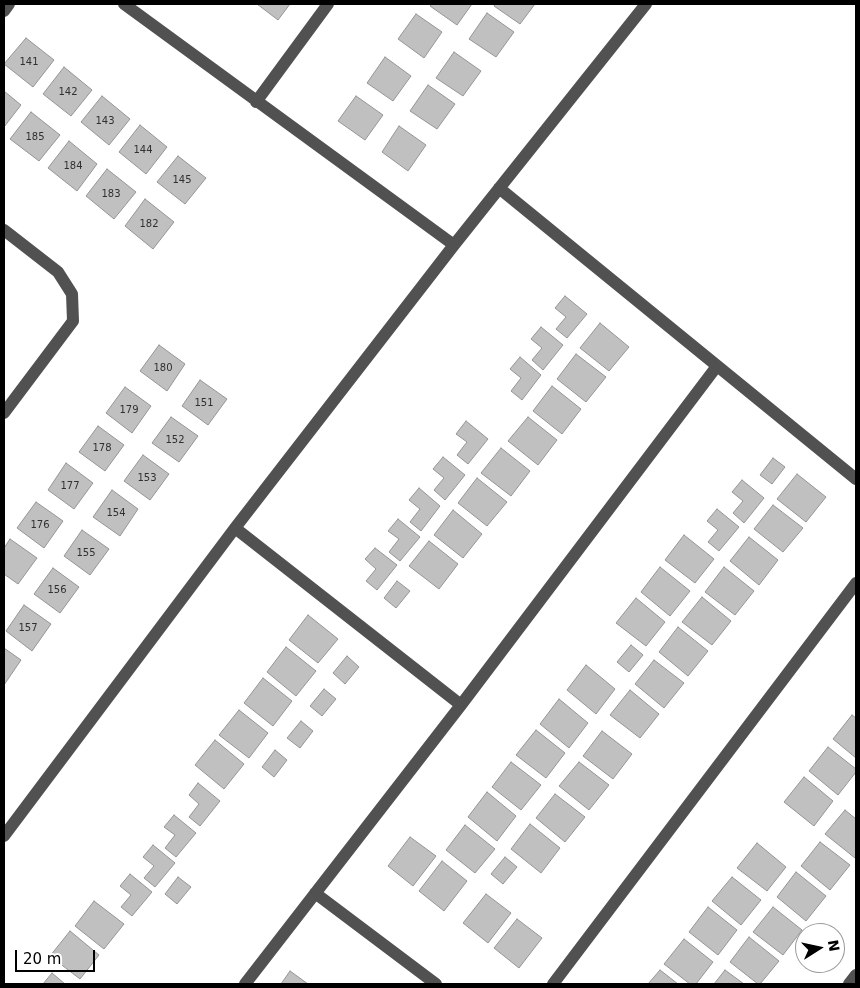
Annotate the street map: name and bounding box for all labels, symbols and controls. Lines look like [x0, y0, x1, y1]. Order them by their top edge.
house number: 141 [19, 56, 39, 68]
house number: 142 [58, 86, 78, 98]
house number: 143 [95, 115, 115, 127]
house number: 185 [25, 131, 45, 143]
house number: 144 [133, 144, 153, 156]
house number: 184 [63, 160, 83, 172]
house number: 145 [172, 174, 192, 186]
house number: 183 [101, 188, 121, 200]
house number: 182 [139, 218, 159, 230]
house number: 180 [153, 362, 173, 374]
house number: 151 [194, 397, 214, 409]
house number: 179 [119, 404, 139, 416]
house number: 152 [165, 434, 185, 446]
house number: 178 [92, 442, 112, 454]
house number: 153 [137, 472, 157, 484]
house number: 177 [60, 480, 80, 492]
house number: 154 [106, 507, 126, 519]
house number: 176 [30, 519, 50, 531]
house number: 155 [76, 547, 96, 559]
house number: 156 [47, 584, 67, 596]
house number: 157 [18, 622, 38, 634]
north arrow [795, 923, 845, 973]
text: N [825, 938, 843, 953]
scale bar [18, 940, 98, 972]
text: 20 m [23, 950, 61, 968]

